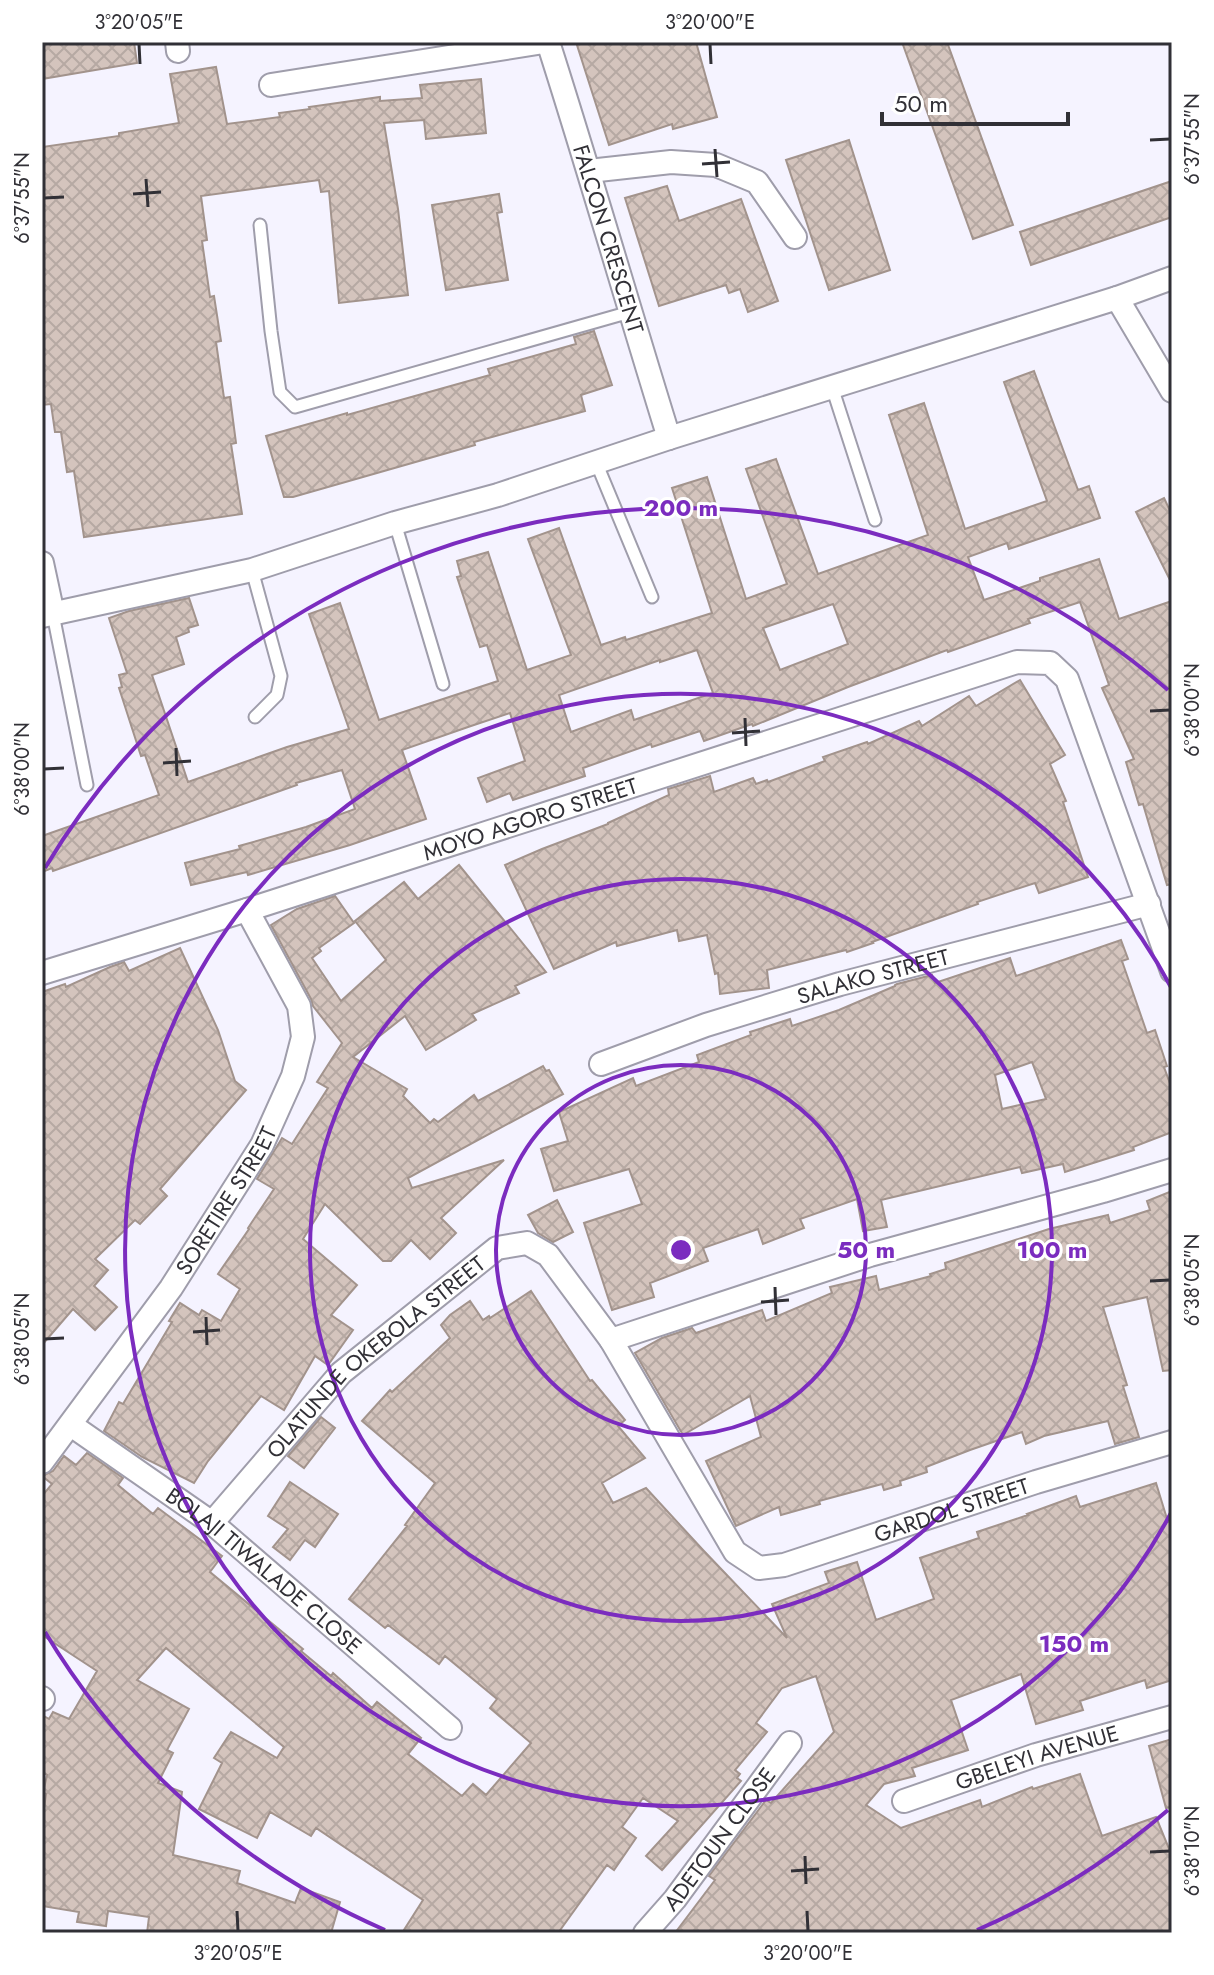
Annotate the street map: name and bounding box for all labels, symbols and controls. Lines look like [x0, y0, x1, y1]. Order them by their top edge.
text: 3°20'05"E [94, 8, 184, 37]
text: 3°20'00"E [665, 8, 755, 37]
scale bar [882, 76, 1068, 126]
text: 50 m [894, 86, 948, 121]
text: 6°37'55"N [1178, 93, 1207, 185]
street label: FALCON CRESCENT [565, 141, 652, 338]
text: 6°37'55"N [8, 152, 37, 244]
text: 200 m [644, 490, 718, 525]
text: 6°38'00"N [1178, 663, 1207, 757]
text: 6°38'00"N [8, 722, 37, 816]
street label: MOYO AGORO STREET [419, 769, 642, 868]
street label: SALAKO STREET [793, 940, 953, 1012]
street label: SORETIRE STREET [167, 1121, 285, 1281]
text: 50 m [837, 1232, 895, 1267]
text: 100 m [1017, 1232, 1087, 1267]
text: 6°38'05"N [1178, 1234, 1207, 1326]
centre of rings [667, 1236, 695, 1264]
street label: OLATUNDE OKEBOLA STREET [259, 1247, 492, 1465]
text: 6°38'05"N [8, 1293, 37, 1385]
street label: GARDOL STREET [870, 1469, 1034, 1550]
street label: BOLAJI TIWALADE CLOSE [159, 1480, 369, 1661]
text: 150 m [1039, 1626, 1109, 1661]
street label: GBELEYI AVENUE [951, 1717, 1122, 1798]
street label: ADETOUN CLOSE [656, 1760, 783, 1918]
text: 6°38'10"N [1178, 1806, 1207, 1896]
text: 3°20'05"E [193, 1939, 283, 1968]
text: 3°20'00"E [763, 1939, 853, 1968]

